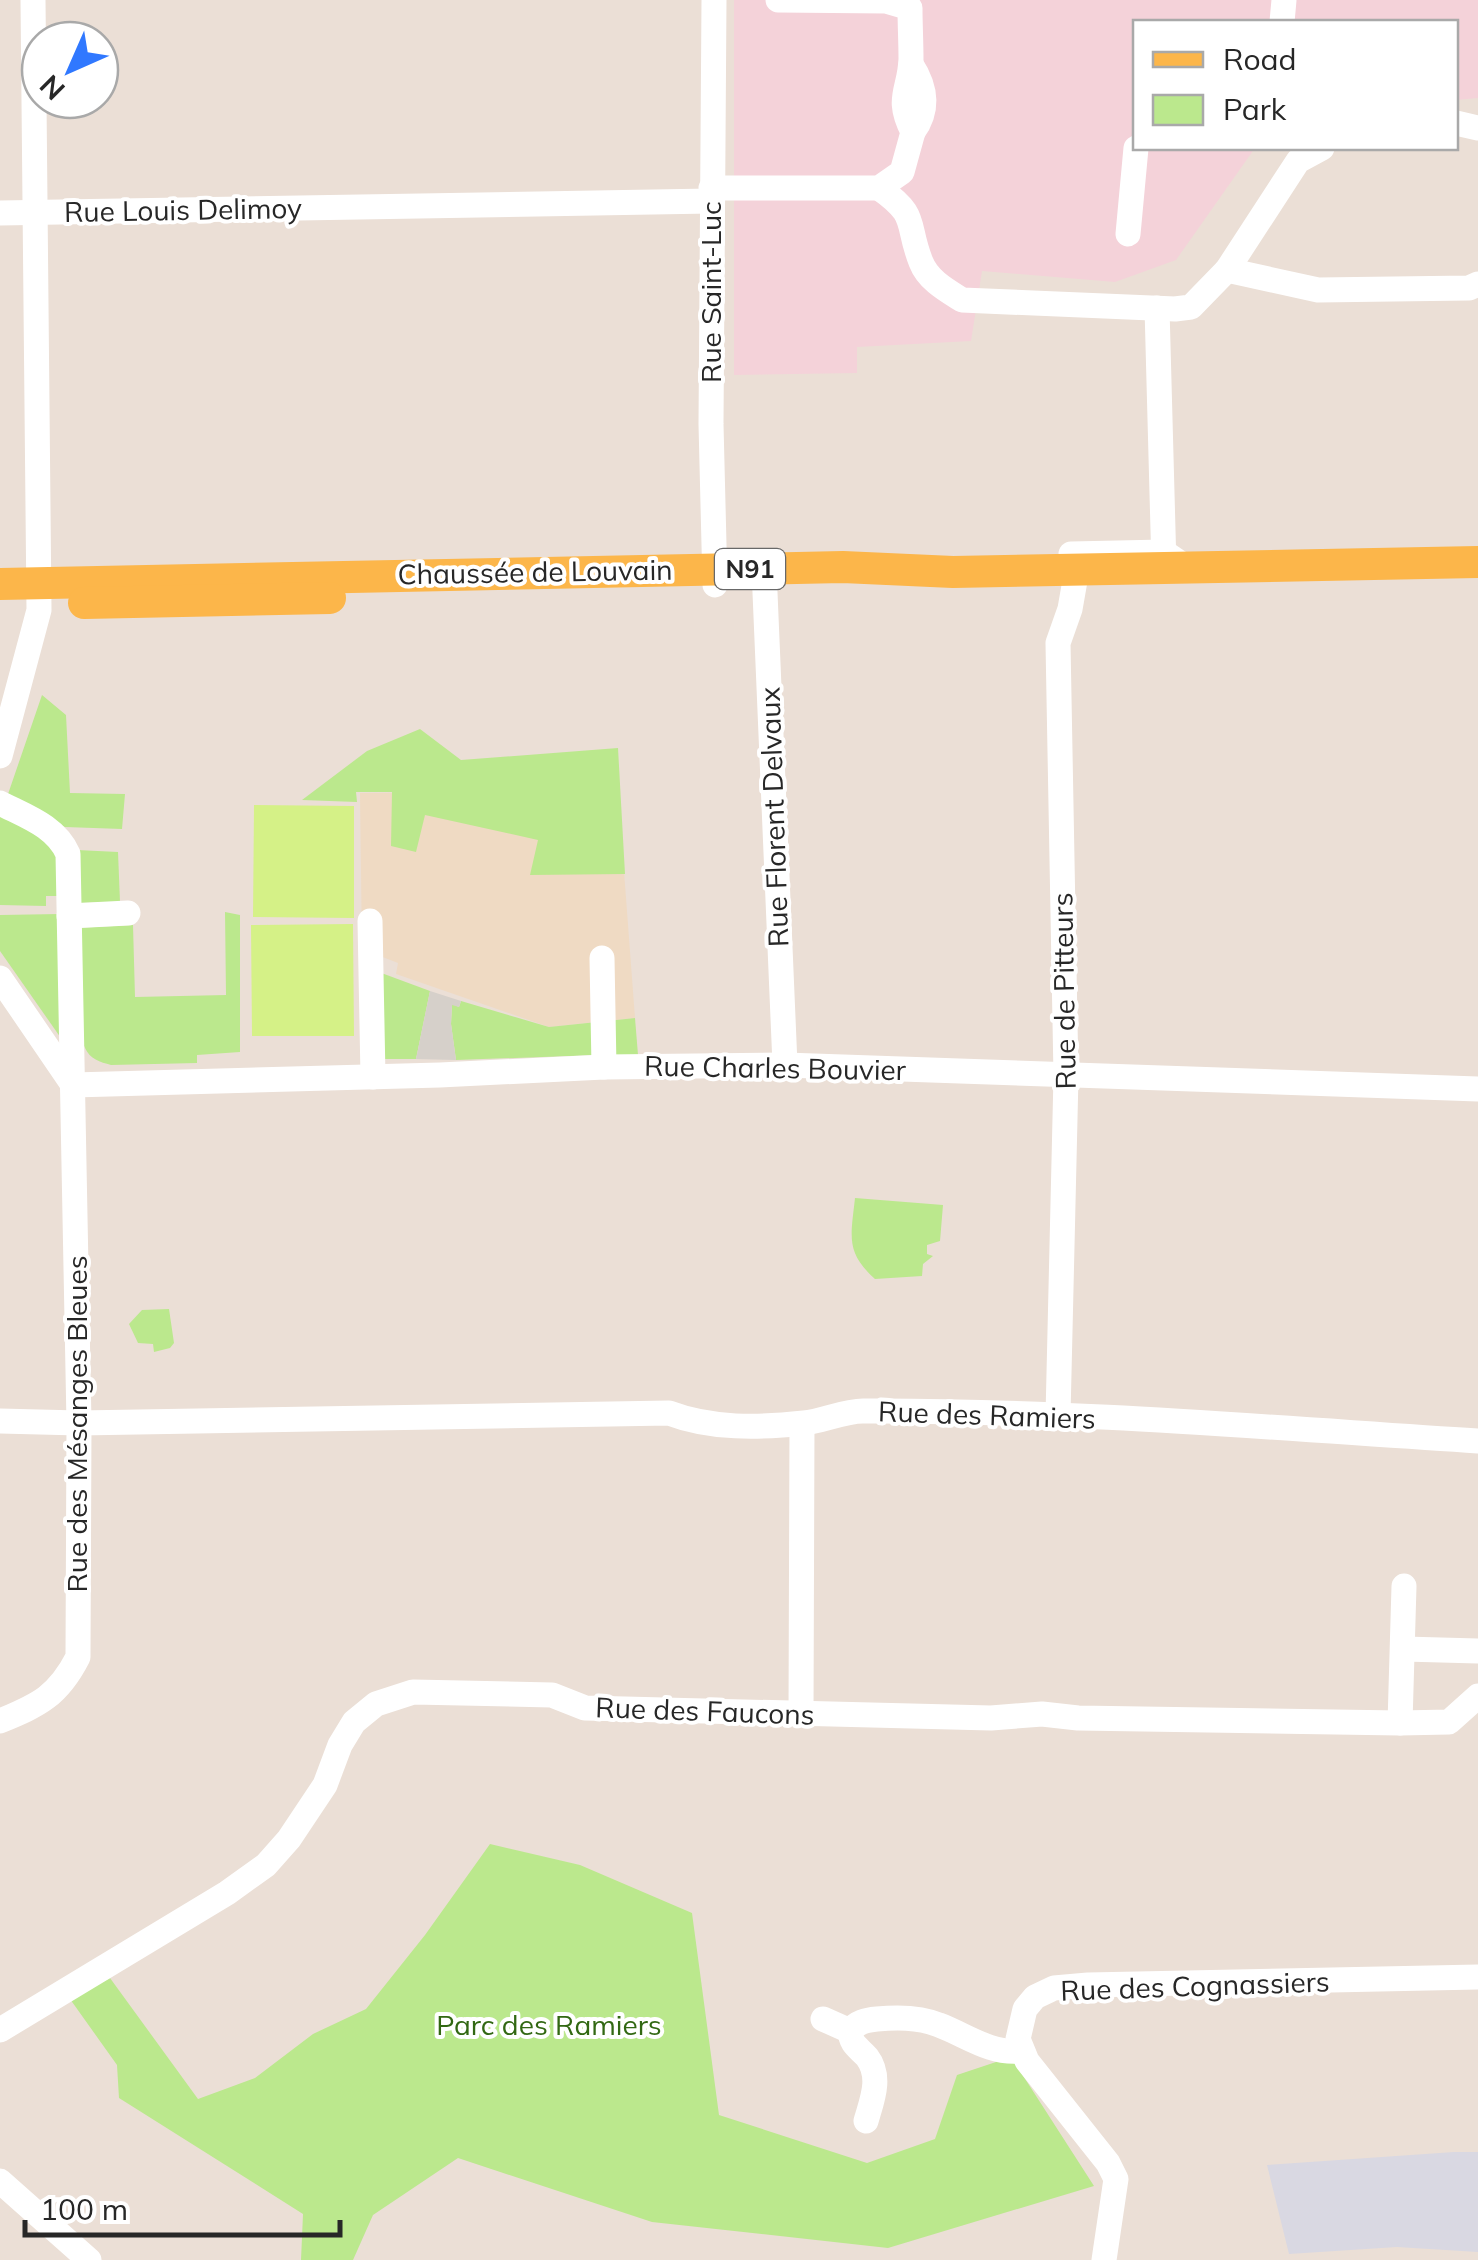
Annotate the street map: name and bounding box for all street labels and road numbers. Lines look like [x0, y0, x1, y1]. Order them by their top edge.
street label: Rue Louis Delimoy [64, 190, 302, 229]
street label: Rue Saint-Luc [693, 201, 728, 383]
road number: N91 [715, 549, 785, 589]
street label: Chaussée de Louvain [397, 552, 673, 591]
street label: Rue Florent Delvaux [751, 686, 796, 948]
street label: Rue de Pitteurs [1044, 892, 1083, 1090]
street label: Rue Charles Bouvier [644, 1048, 907, 1087]
street label: Rue des Mésanges Bleues [59, 1255, 94, 1593]
street label: Rue des Ramiers [878, 1393, 1096, 1436]
street label: Rue des Faucons [595, 1689, 815, 1732]
street label: Rue des Cognassiers [1060, 1963, 1330, 2008]

